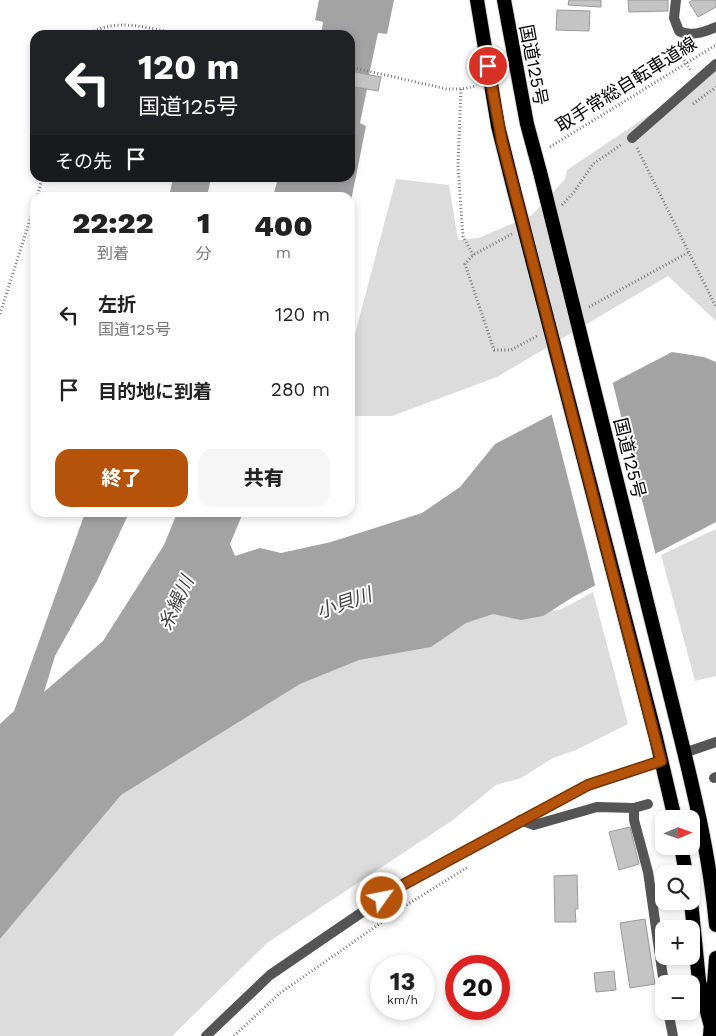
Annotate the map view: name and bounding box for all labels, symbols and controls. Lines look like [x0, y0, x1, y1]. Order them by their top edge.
street label: 国道125号 [516, 23, 552, 107]
street label: 取手常総自転車道線 [552, 32, 700, 136]
pin [467, 45, 509, 87]
text: 120 m [138, 46, 239, 88]
icon: left [55, 50, 120, 115]
icon: arrive [474, 52, 502, 80]
text: 国道125号 [138, 94, 238, 119]
icon: arrive [122, 145, 150, 173]
text: その先 [55, 150, 112, 173]
text: 22:22 [72, 205, 153, 240]
text: 1 [197, 205, 210, 240]
text: 400 [254, 208, 313, 243]
text: m [276, 243, 291, 262]
text: 到着 [97, 244, 129, 263]
text: 分 [196, 244, 212, 263]
text: 左折 [98, 293, 136, 316]
icon: left [55, 301, 83, 329]
text: 120 m [275, 303, 330, 326]
text: 国道125号 [98, 320, 171, 339]
icon: arrive [55, 376, 83, 404]
text: 280 m [271, 378, 330, 401]
text: 目的地に到着 [98, 380, 212, 403]
street label: 国道125号 [610, 416, 650, 500]
button: 終了 [55, 449, 188, 507]
button: 共有 [198, 449, 330, 507]
water label: 糸繰川 [154, 571, 199, 634]
water label: 小貝川 [313, 582, 377, 623]
north arrow [655, 810, 700, 855]
map controls [655, 810, 700, 1020]
button: search [655, 865, 700, 910]
position arrow [355, 871, 407, 923]
button: + [655, 920, 700, 965]
speed limit sign: 20 [445, 955, 510, 1020]
text: 13 [390, 967, 415, 996]
button: − [655, 975, 700, 1020]
text: km/h [387, 993, 418, 1007]

